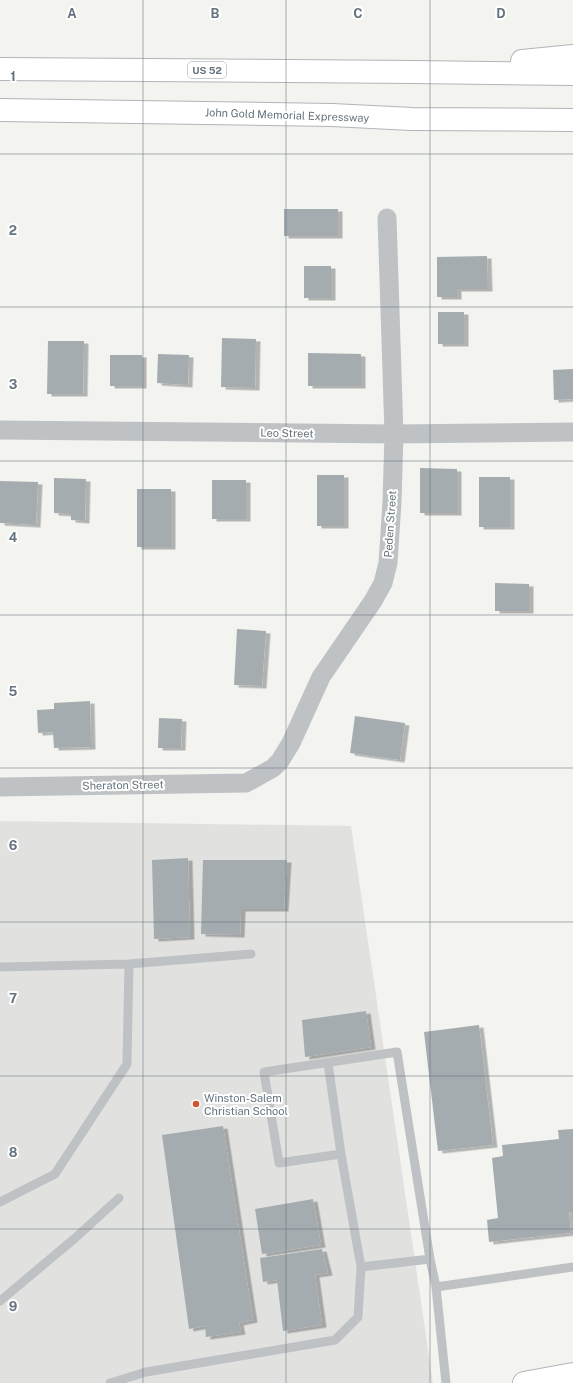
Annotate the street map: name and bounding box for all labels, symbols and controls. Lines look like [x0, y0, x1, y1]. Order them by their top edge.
text: A [67, 6, 77, 21]
text: B [211, 6, 220, 21]
text: C [353, 6, 363, 21]
text: D [496, 6, 506, 21]
road number: US 52 [188, 62, 226, 78]
text: 1 [10, 69, 16, 84]
street label: John Gold Memorial Expressway [205, 106, 369, 124]
text: 2 [9, 223, 17, 238]
text: 3 [9, 377, 18, 392]
street label: Leo Street [260, 427, 314, 439]
street label: Peden Street [382, 490, 398, 558]
text: 4 [9, 530, 18, 545]
text: 5 [9, 684, 18, 699]
street label: Sheraton Street [82, 778, 164, 792]
text: 6 [9, 838, 18, 853]
text: 7 [9, 991, 17, 1006]
place label: Winston-Salem Christian School [204, 1092, 288, 1117]
marker: Winston-Salem Christian School [191, 1099, 201, 1109]
text: 8 [9, 1145, 18, 1160]
text: 9 [9, 1299, 17, 1314]

